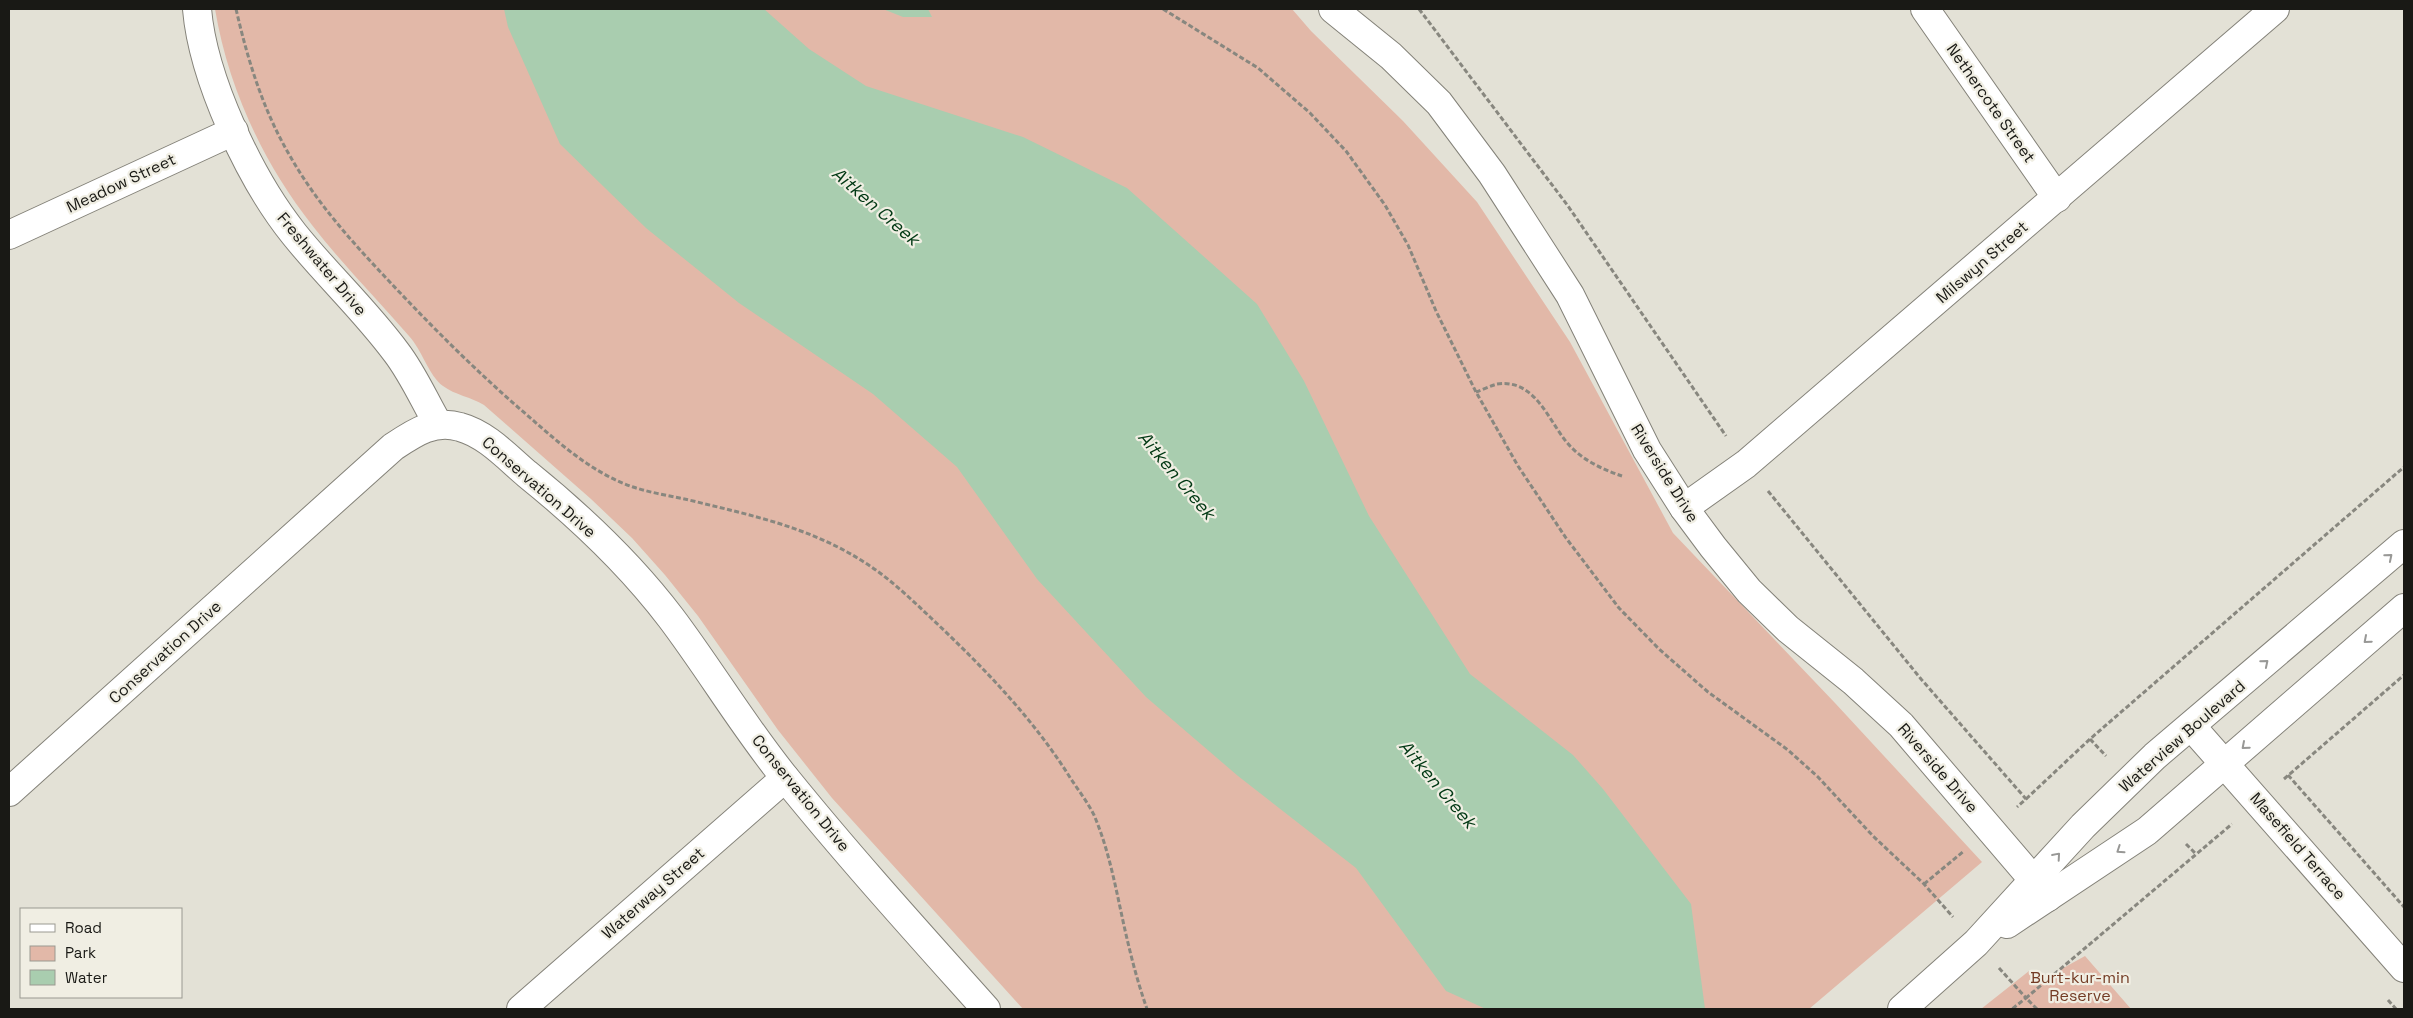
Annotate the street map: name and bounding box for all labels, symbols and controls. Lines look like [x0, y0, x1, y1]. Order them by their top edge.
street label: Nethercote Street [1942, 39, 2040, 167]
street label: Meadow Street [63, 149, 179, 217]
water label: Aitken Creek [827, 162, 926, 252]
street label: Freshwater Drive [273, 208, 371, 320]
street label: Milswyn Street [1932, 216, 2032, 308]
street label: Riverside Drive [1626, 420, 1704, 526]
water label: Aitken Creek [1133, 426, 1222, 526]
street label: Conservation Drive [478, 432, 600, 542]
one-way arrow [2383, 554, 2392, 563]
street label: Conservation Drive [104, 596, 226, 708]
one-way arrow [2364, 634, 2373, 643]
one-way arrow [2260, 659, 2269, 668]
street label: Waterview Boulevard [2114, 675, 2250, 797]
street label: Riverside Drive [1893, 719, 1983, 817]
street label: Conservation Drive [747, 730, 855, 856]
water label: Aitken Creek [1394, 735, 1483, 835]
one-way arrow [2241, 741, 2250, 750]
street label: Masefield Terrace [2246, 788, 2350, 904]
street label: Waterway Street [597, 843, 709, 943]
one-way arrow [2116, 844, 2126, 853]
one-way arrow [2051, 853, 2059, 862]
legend [20, 908, 182, 998]
text: Road [65, 918, 102, 937]
text: Park [65, 943, 96, 962]
park label: Burt-kur-min Reserve [2030, 967, 2130, 1006]
text: Water [65, 968, 108, 987]

